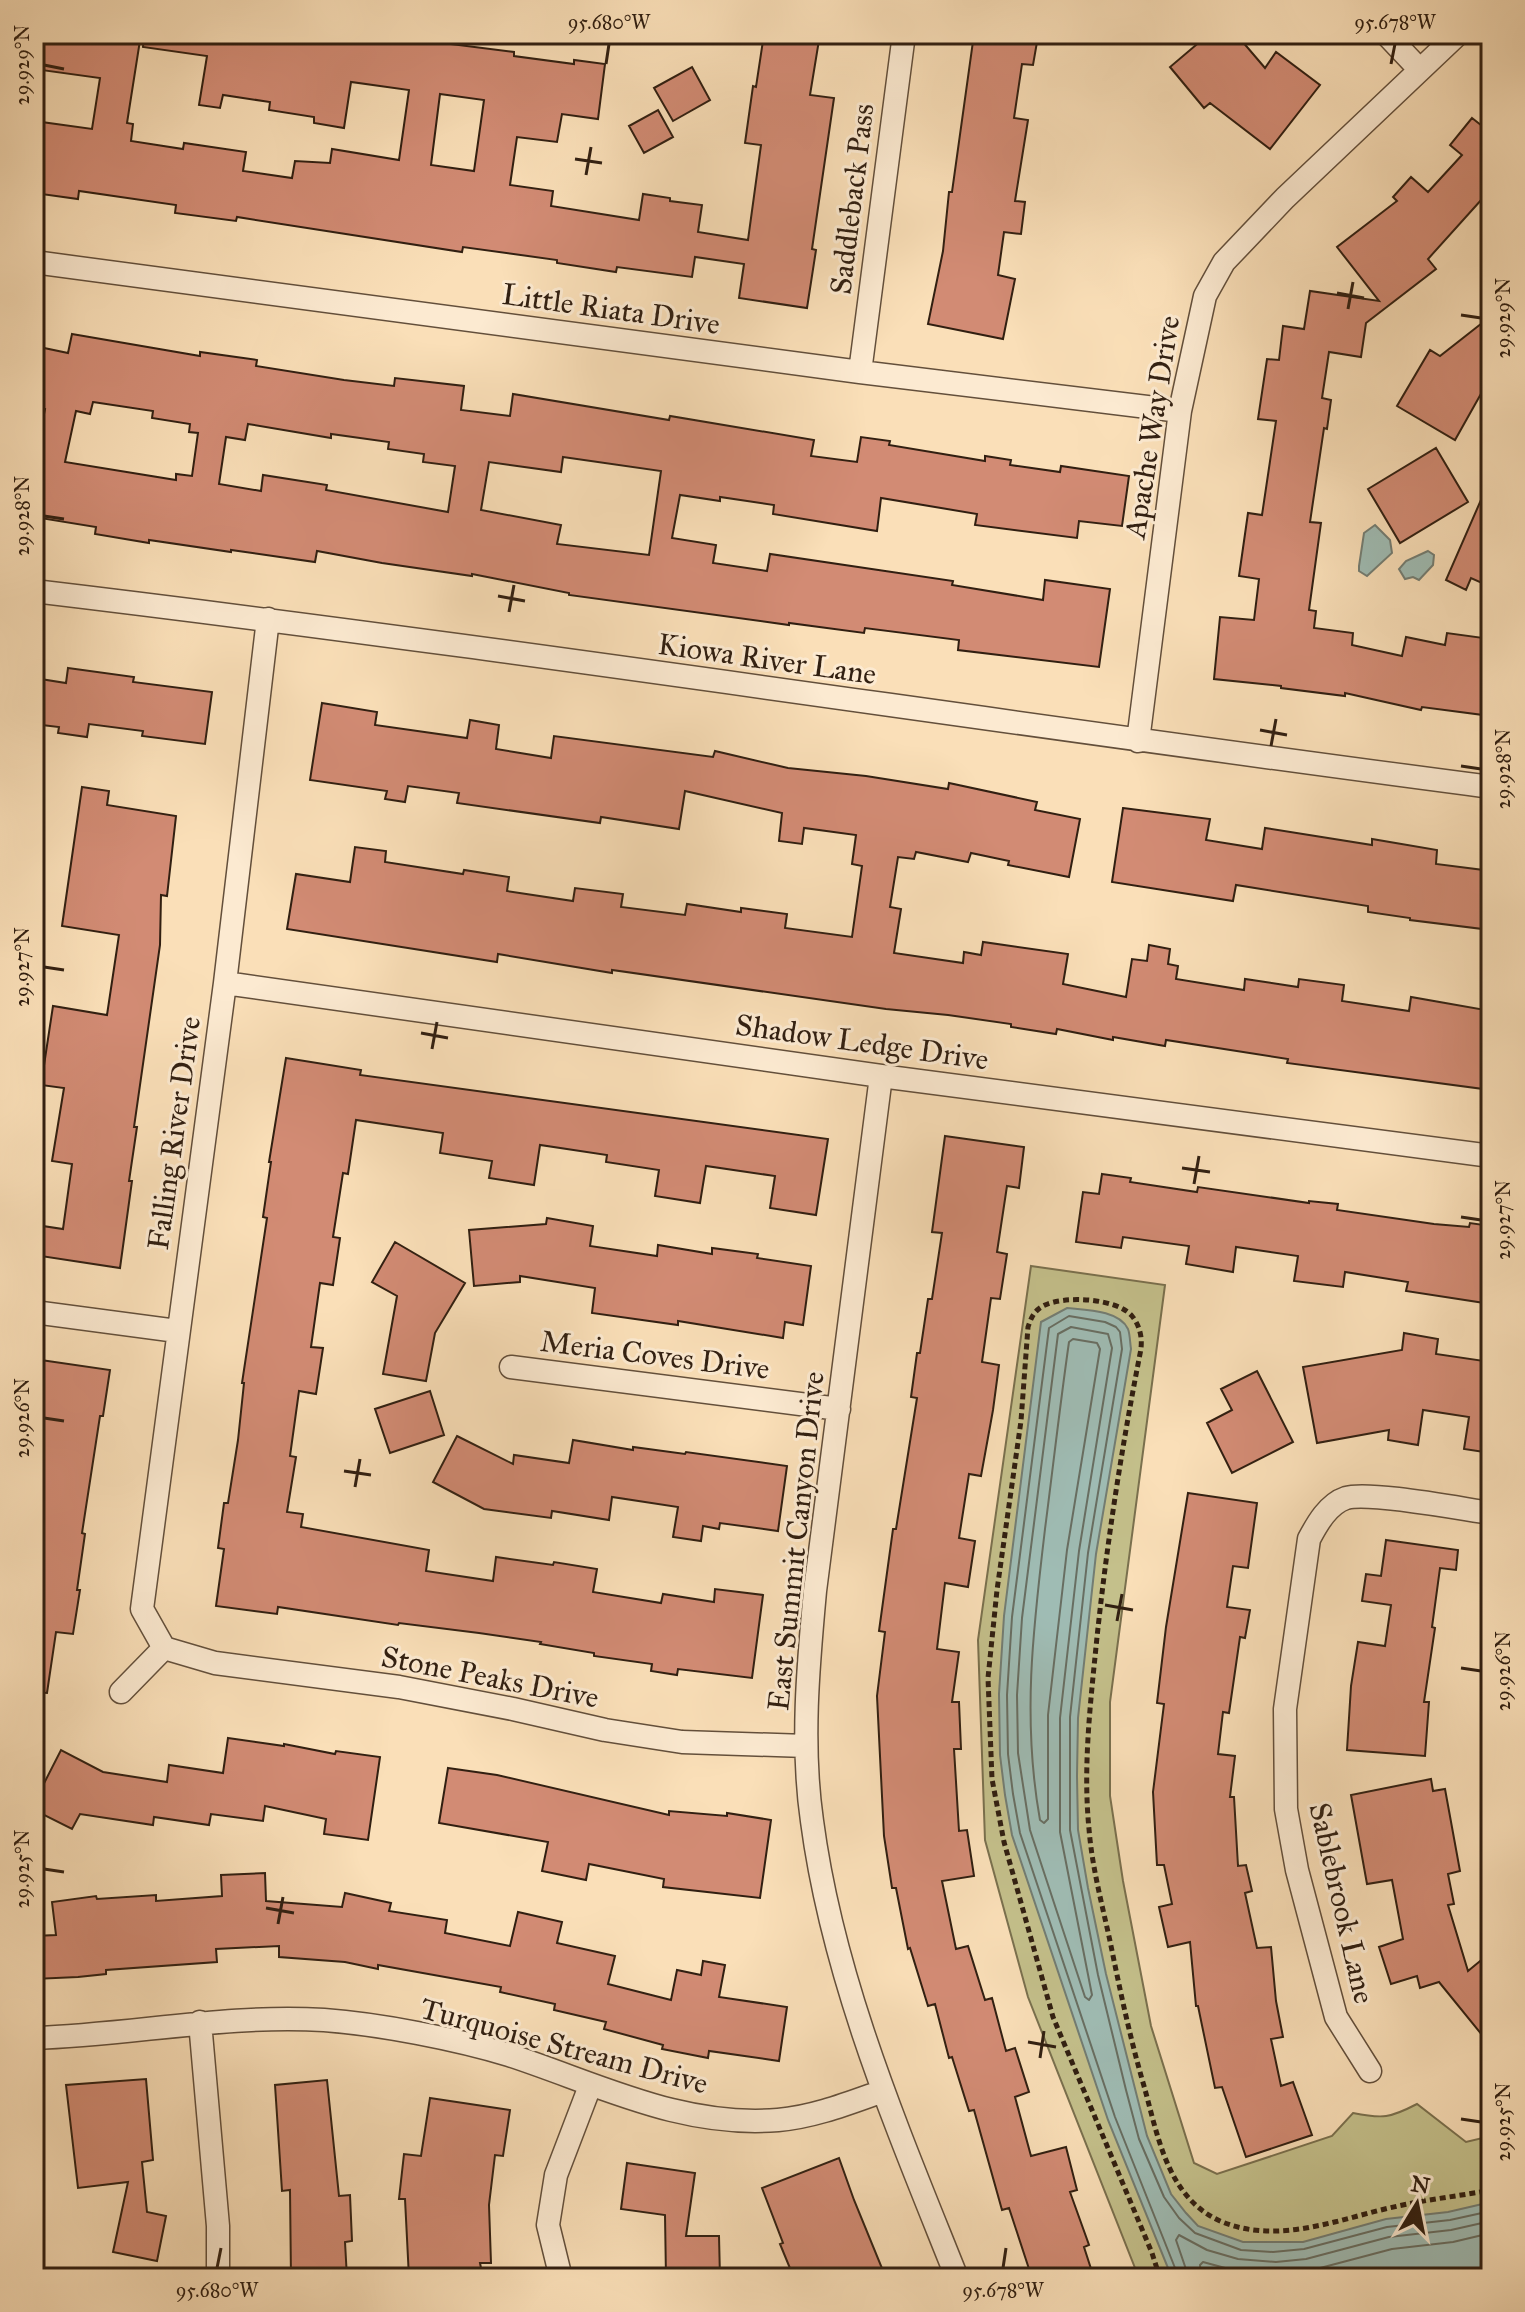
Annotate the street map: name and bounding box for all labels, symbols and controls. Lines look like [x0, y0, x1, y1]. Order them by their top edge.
text: 95.680°W [568, 10, 651, 34]
text: 95.678°W [1354, 10, 1437, 34]
text: 29.929°N [10, 25, 34, 105]
street label: Saddleback Pass [822, 102, 882, 296]
street label: Little Riata Drive [500, 276, 722, 342]
text: 29.929°N [1491, 278, 1515, 358]
street label: Apache Way Drive [1116, 313, 1187, 543]
text: 29.928°N [10, 476, 34, 556]
street label: Kiowa River Lane [656, 626, 878, 692]
text: 29.928°N [1491, 729, 1515, 809]
text: 29.927°N [10, 927, 34, 1007]
street label: Shadow Ledge Drive [733, 1006, 991, 1078]
street label: Falling River Drive [140, 1014, 208, 1252]
text: 29.927°N [1491, 1180, 1515, 1260]
street label: Meria Coves Drive [538, 1323, 772, 1387]
street label: East Summit Canyon Drive [760, 1370, 832, 1712]
text: 29.926°N [10, 1378, 34, 1458]
text: 29.926°N [1491, 1631, 1515, 1711]
street label: Stone Peaks Drive [378, 1638, 602, 1716]
street label: Sablebrook Lane [1301, 1799, 1383, 2007]
text: 29.925°N [10, 1830, 34, 1908]
street label: Turquoise Stream Drive [416, 1990, 712, 2102]
text: 29.925°N [1491, 2083, 1515, 2161]
north arrow [1377, 2164, 1457, 2244]
text: N [1409, 2170, 1432, 2200]
text: 95.680°W [176, 2278, 259, 2302]
text: 95.678°W [962, 2278, 1045, 2302]

